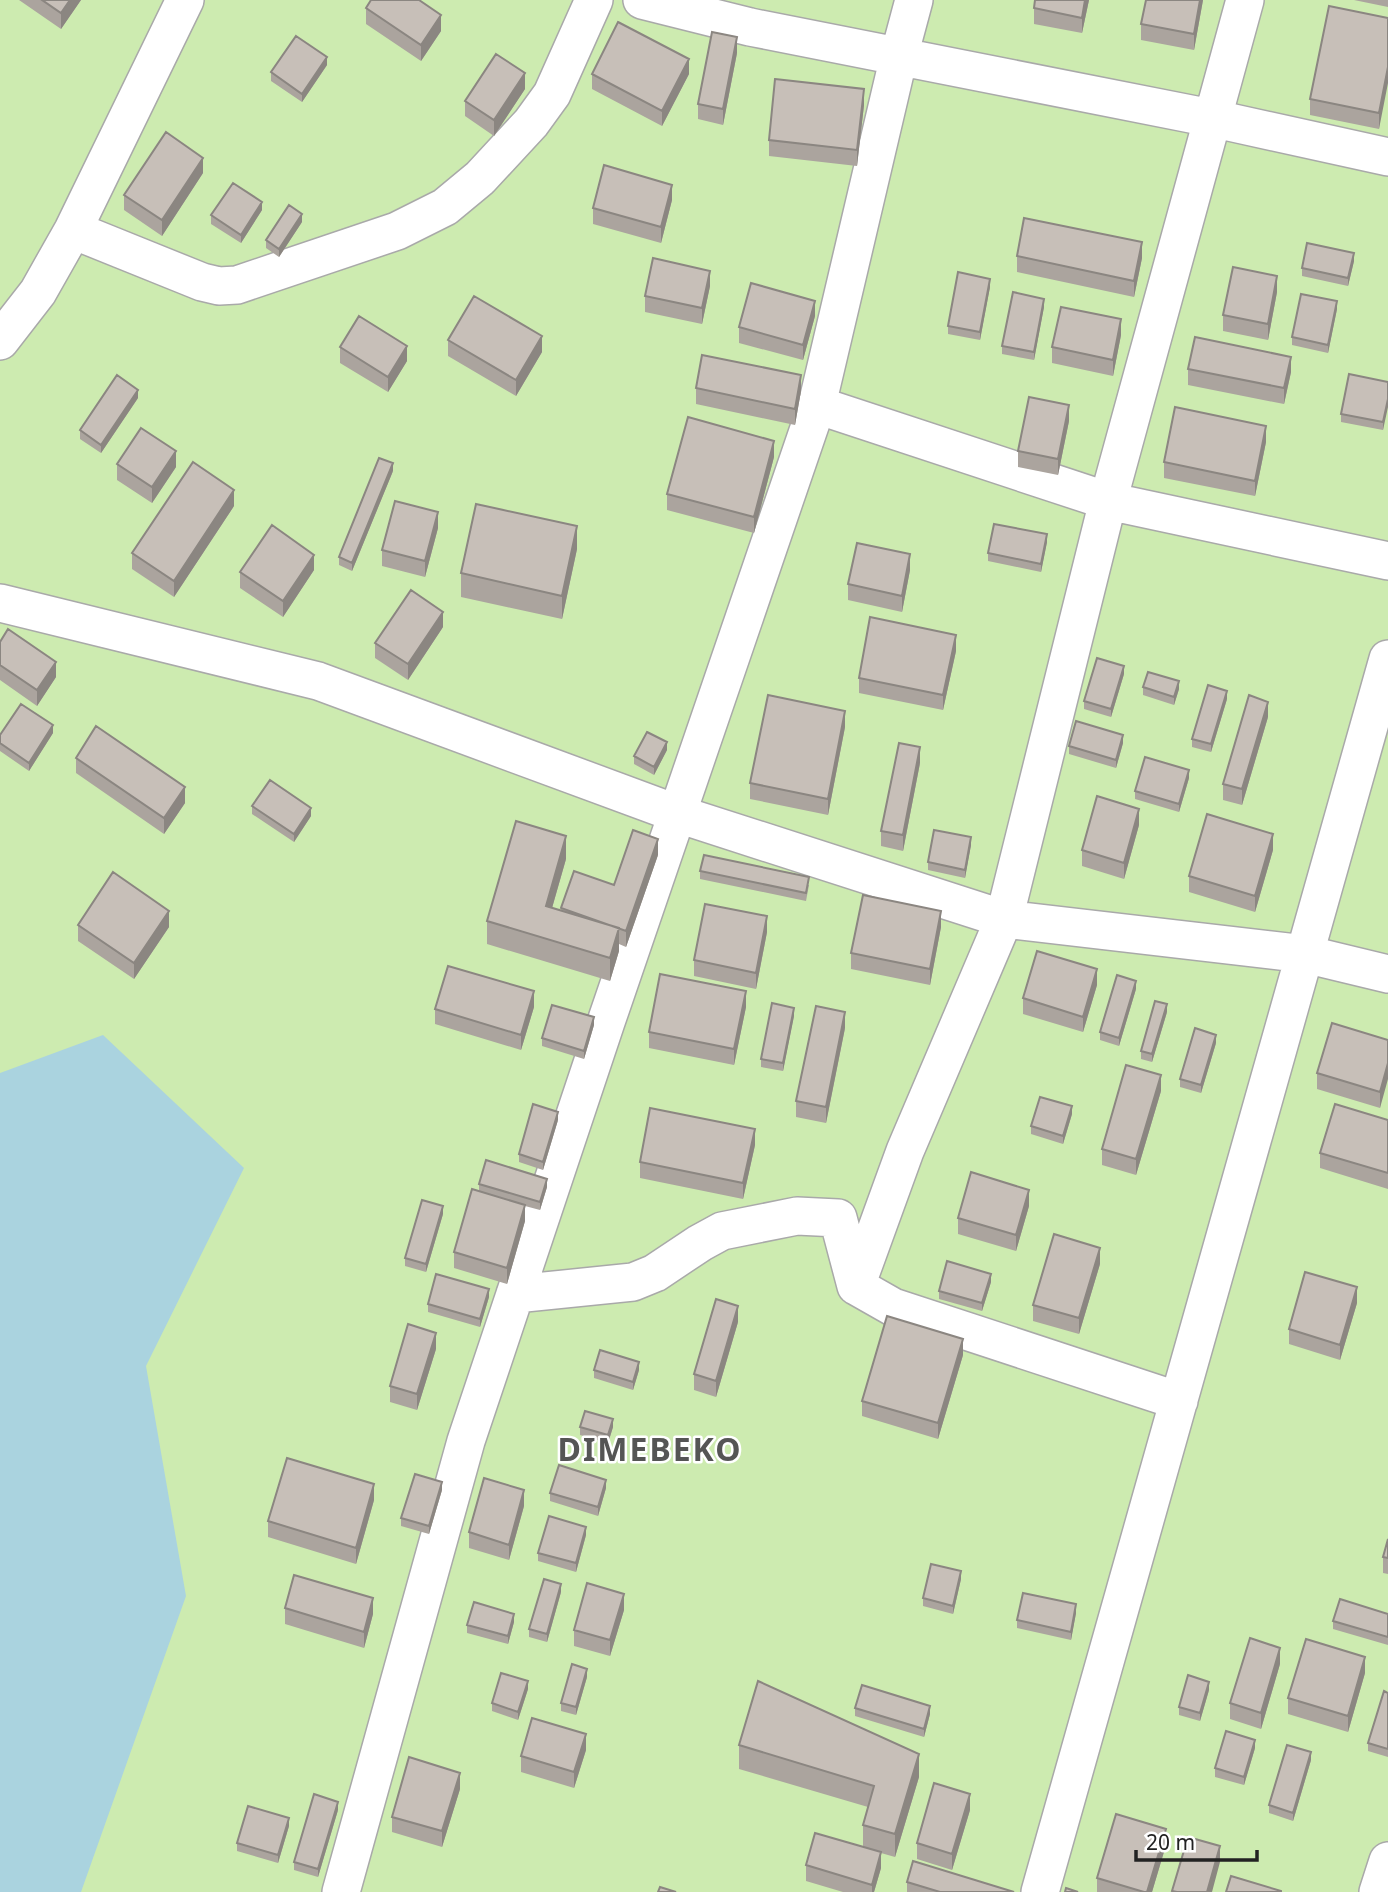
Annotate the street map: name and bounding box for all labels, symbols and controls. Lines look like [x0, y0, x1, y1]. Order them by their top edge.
district label: DIMEBEKO [557, 1427, 743, 1470]
scale bar [1136, 1818, 1257, 1862]
text: 20 m [1146, 1828, 1195, 1856]

